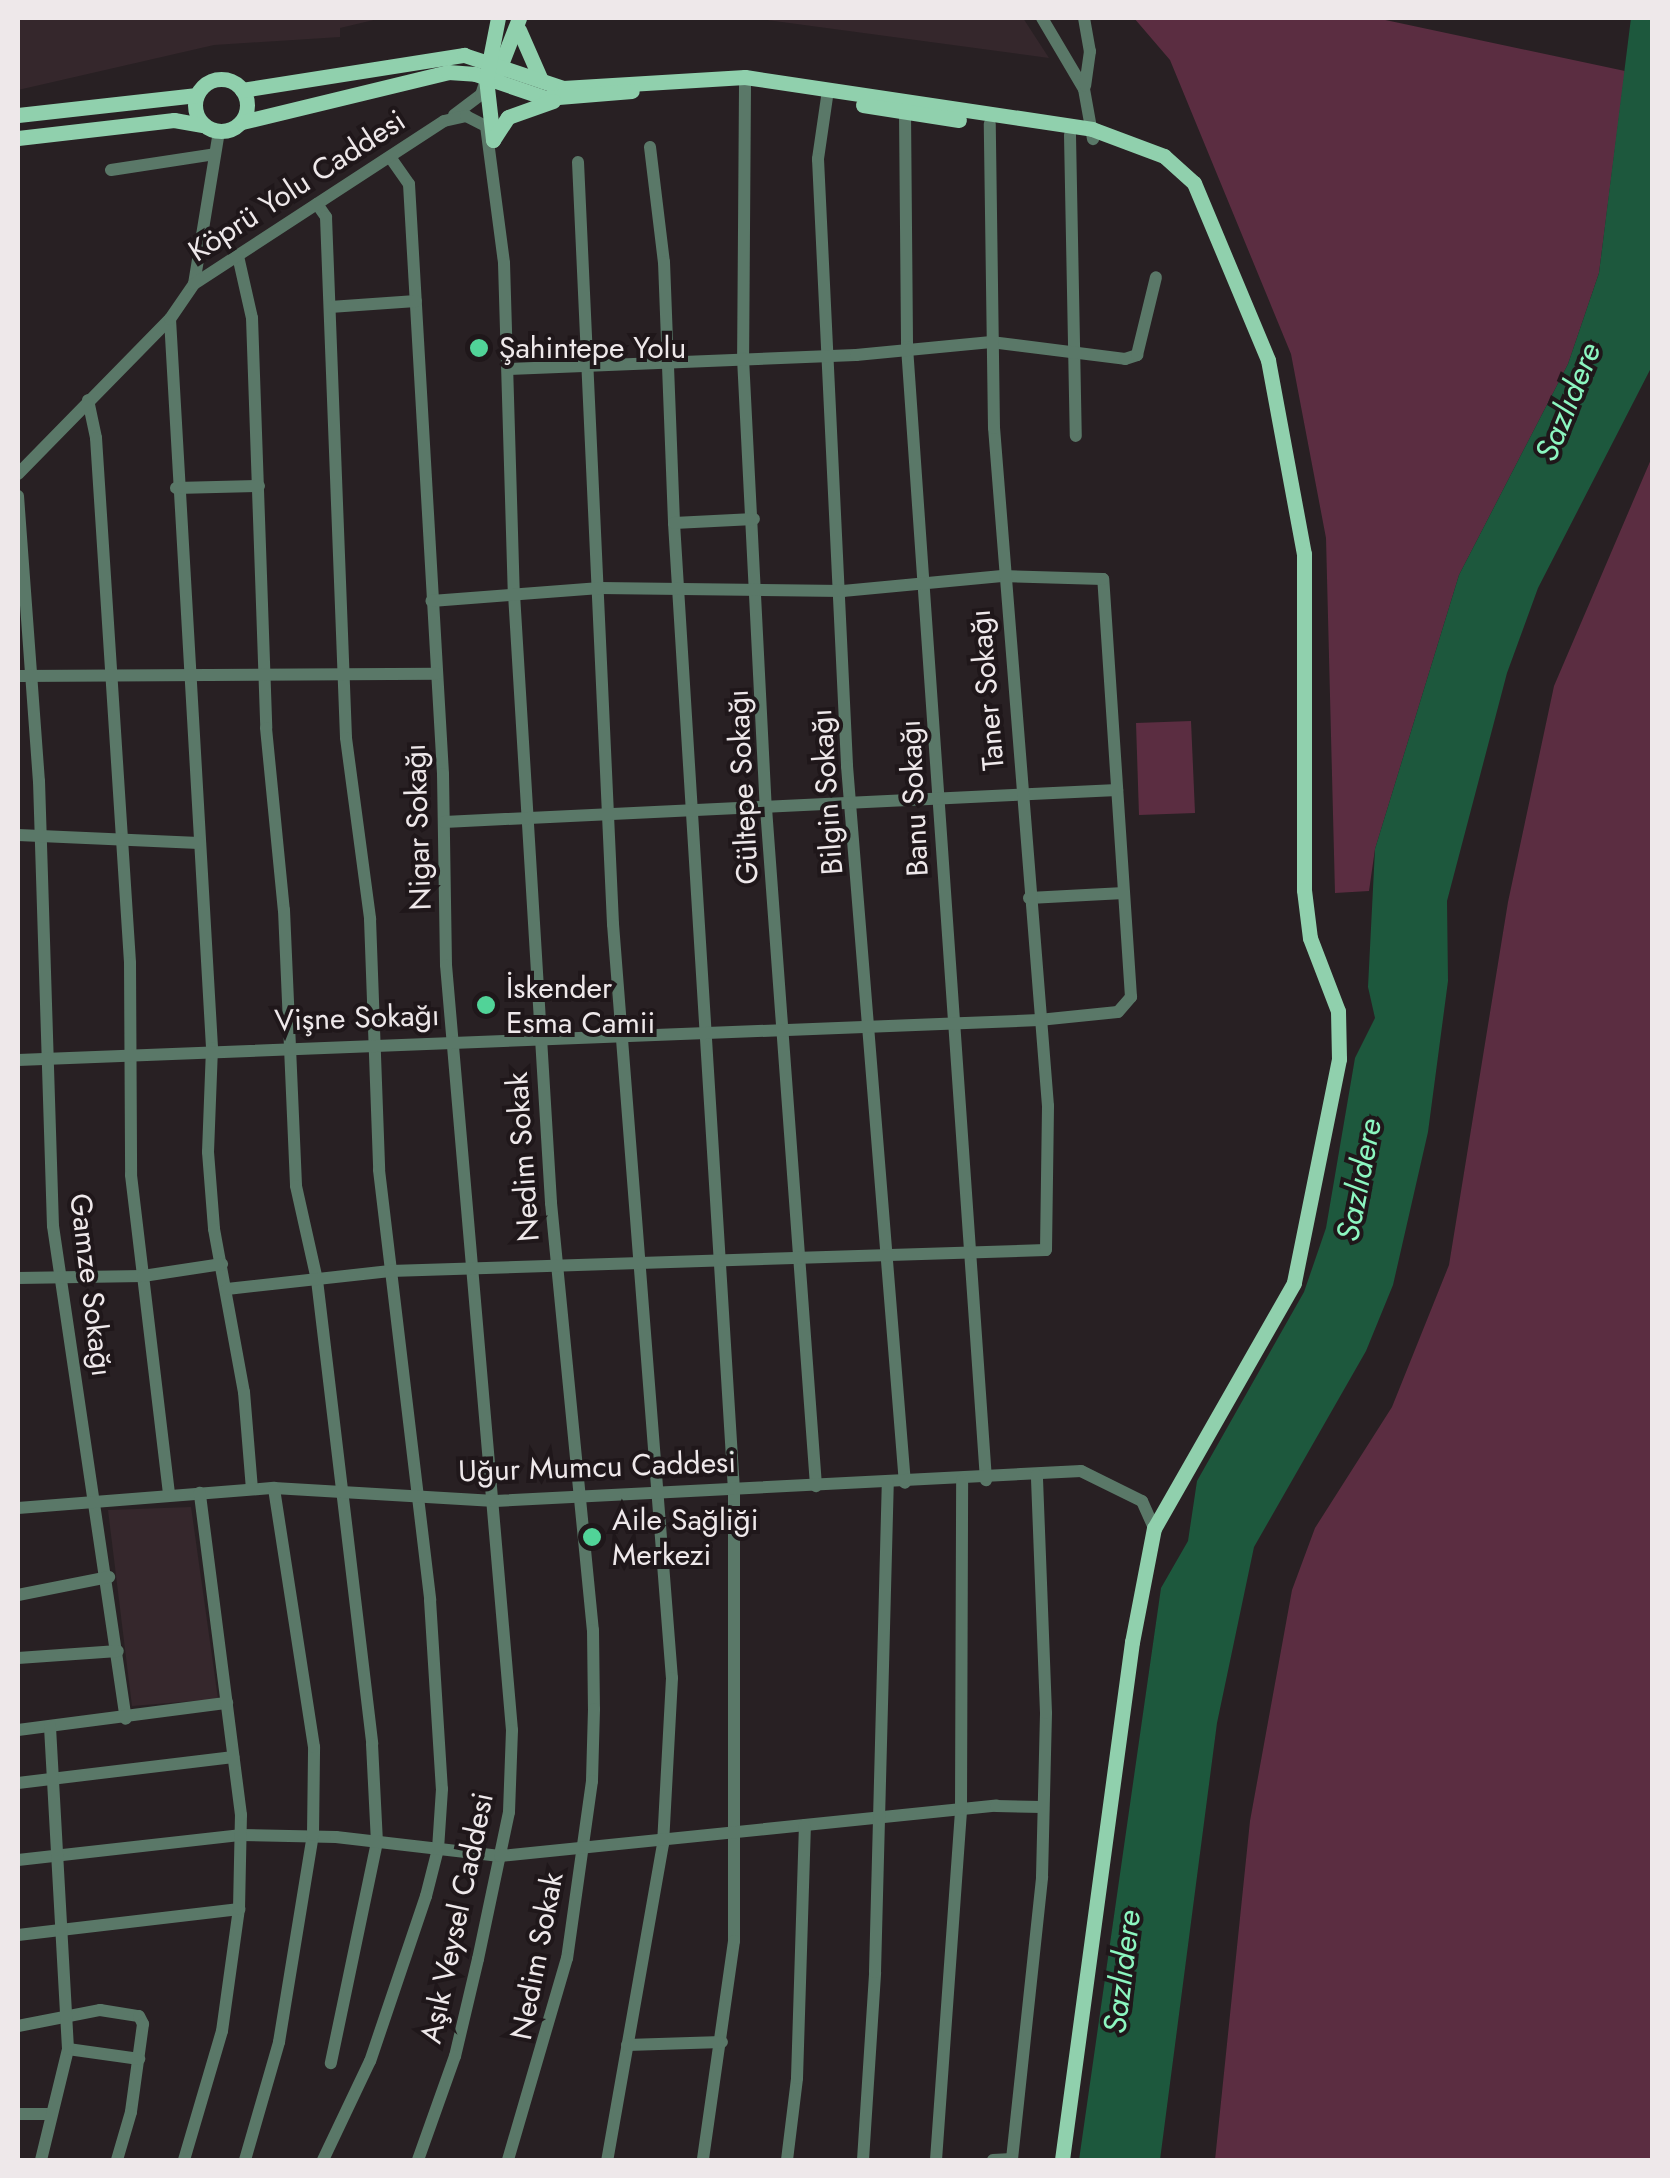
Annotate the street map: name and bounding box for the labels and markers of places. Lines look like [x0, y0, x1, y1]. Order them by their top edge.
place label: Şahintepe Yolu [499, 330, 686, 366]
marker: Şahintepe Yolu [468, 337, 490, 359]
place label: İskender Esma Camii [506, 970, 655, 1040]
marker: İskender Esma Camii [475, 994, 497, 1016]
place label: Aile Sağliği Merkezi [612, 1502, 759, 1572]
marker: Aile Sağliği Merkezi [581, 1526, 603, 1548]

